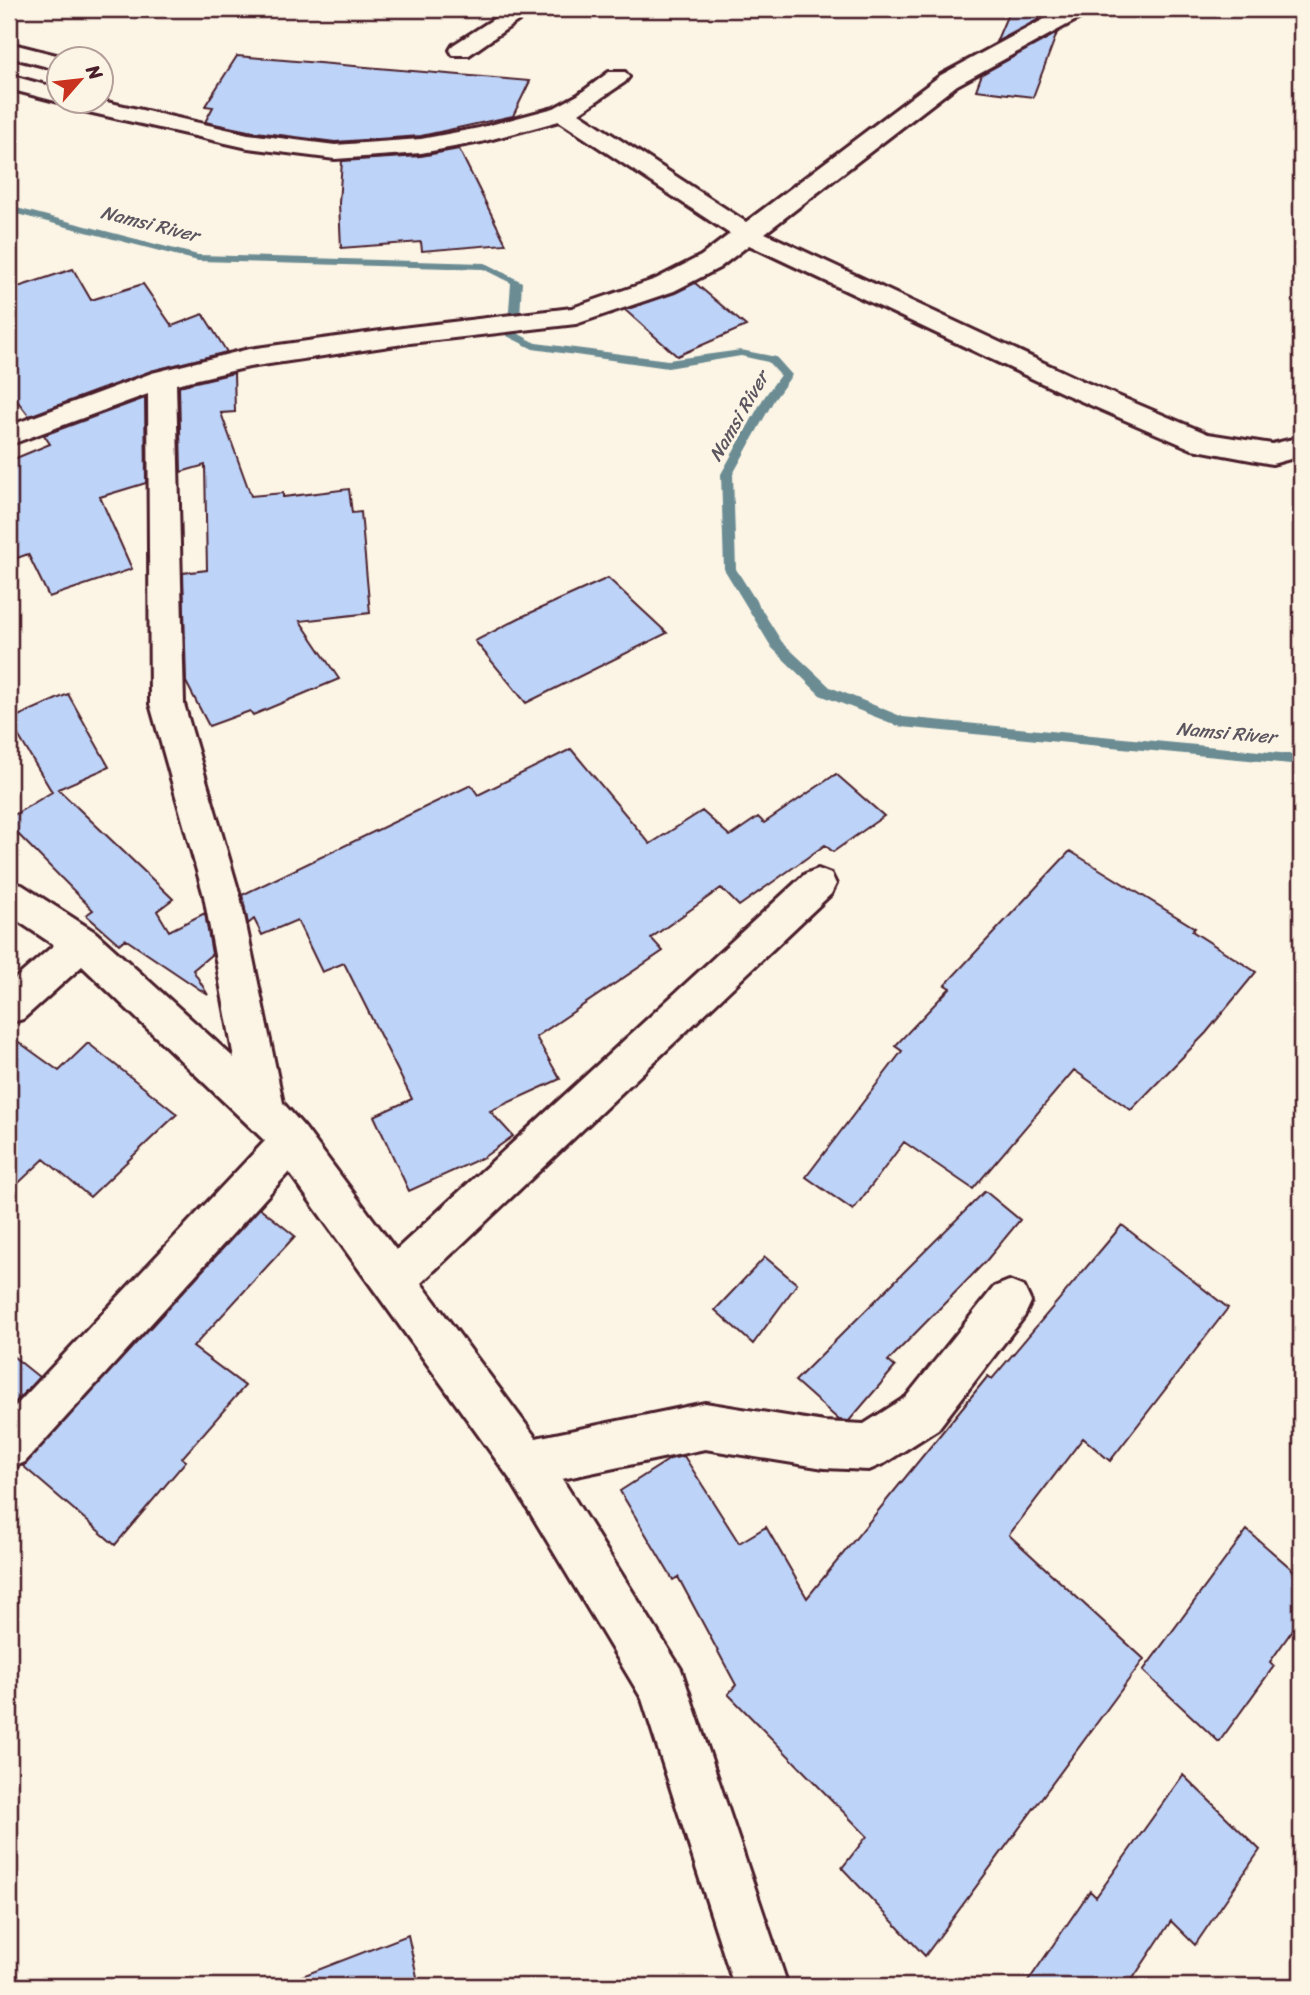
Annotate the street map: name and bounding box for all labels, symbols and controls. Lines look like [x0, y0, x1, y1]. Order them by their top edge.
north arrow [46, 46, 116, 116]
text: N [76, 58, 113, 87]
water label: Namsi River [98, 195, 205, 252]
water label: Namsi River [699, 362, 779, 468]
water label: Namsi River [1175, 712, 1280, 754]

